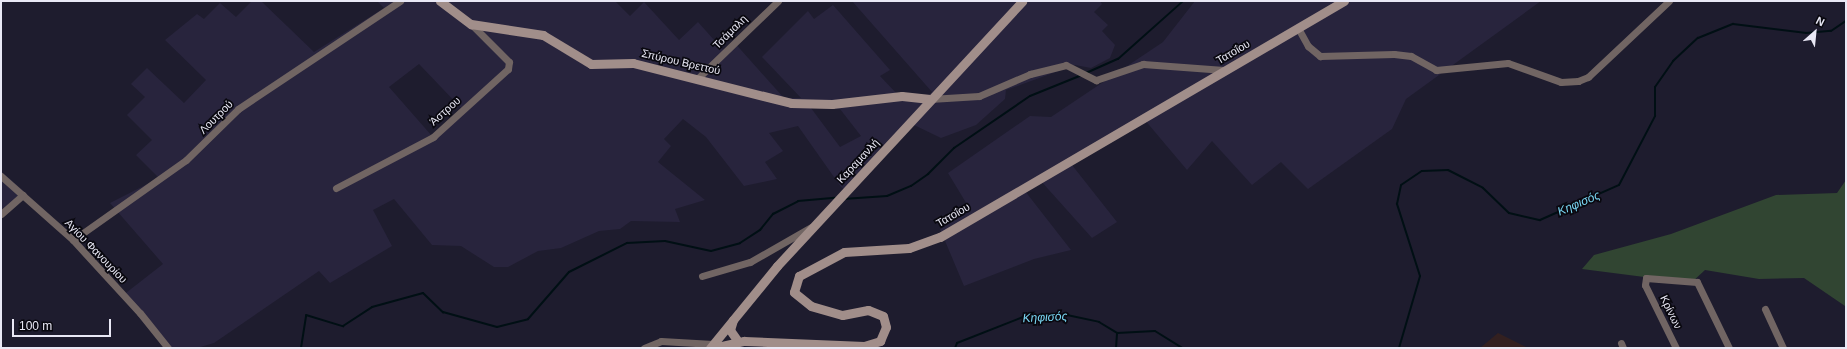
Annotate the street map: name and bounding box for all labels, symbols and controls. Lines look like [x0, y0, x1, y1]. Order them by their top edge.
street label: Τσάμαλη [710, 12, 750, 52]
north arrow [1795, 12, 1835, 52]
text: N [1814, 14, 1827, 28]
street label: Τατοΐου [1214, 37, 1252, 67]
street label: Σπύρου Βρεττού [640, 47, 722, 77]
street label: Άστρου [427, 94, 463, 128]
street label: Λουτρού [196, 97, 236, 137]
street label: Καραμανλή [834, 136, 882, 186]
water label: Κηφισός [1556, 189, 1602, 219]
street label: Τατοΐου [934, 200, 972, 230]
street label: Αγίου Φανουρίου [62, 216, 130, 286]
street label: Κρίνων [1657, 293, 1685, 331]
water label: Κηφισός [1022, 310, 1068, 326]
scale bar [14, 311, 113, 337]
text: 100 m [19, 319, 52, 333]

